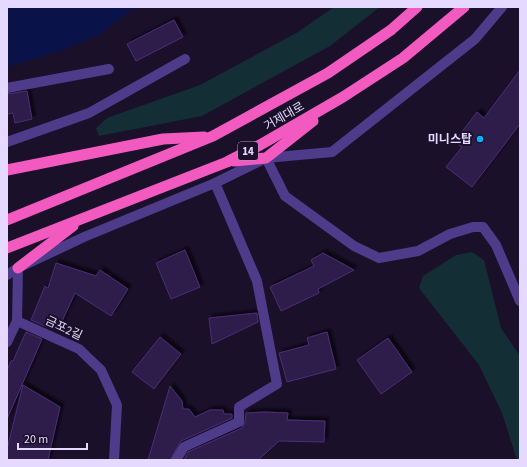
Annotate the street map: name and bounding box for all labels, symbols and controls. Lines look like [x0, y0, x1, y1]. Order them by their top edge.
street label: 거제대로 [261, 98, 308, 135]
place label: 미니스탑 [428, 131, 472, 148]
marker: 미니스탑 [475, 134, 485, 144]
road number: 14 [238, 142, 258, 160]
street label: 금포2길 [42, 312, 85, 344]
scale bar [18, 425, 87, 451]
text: 20 m [24, 431, 48, 448]

